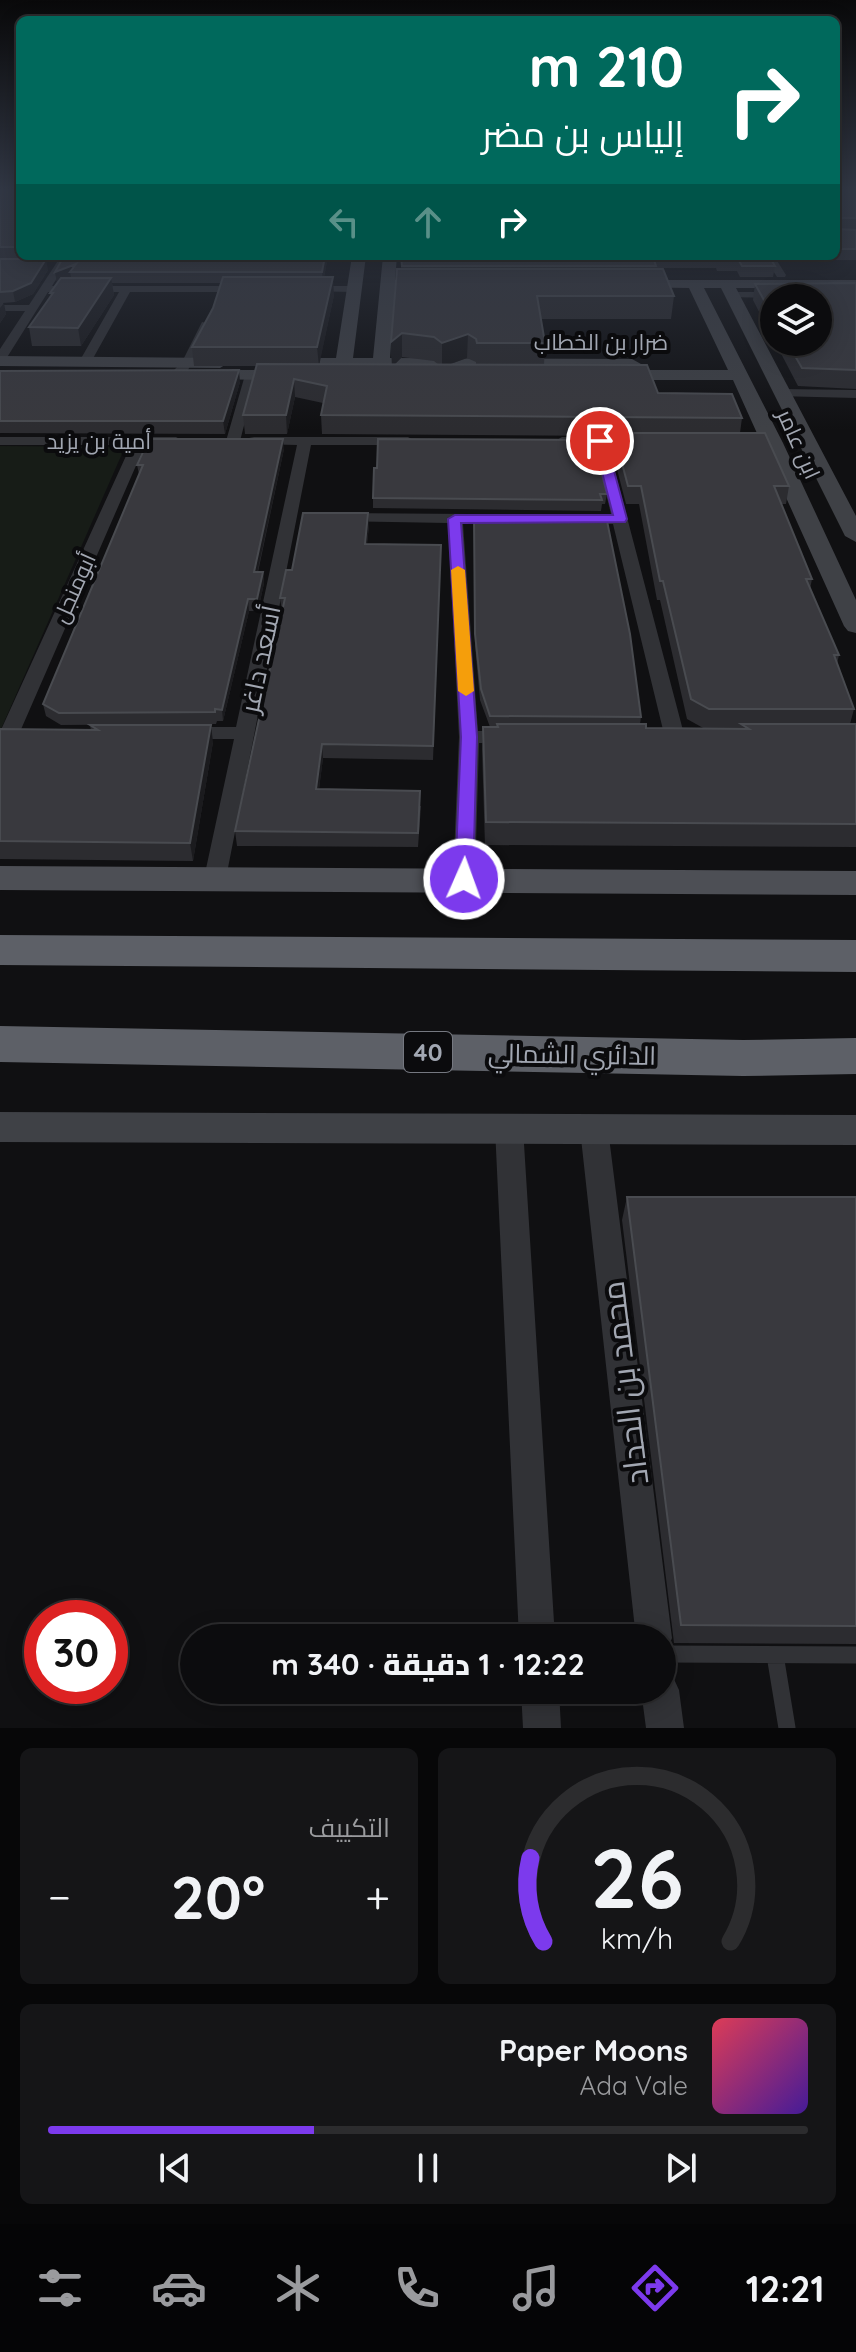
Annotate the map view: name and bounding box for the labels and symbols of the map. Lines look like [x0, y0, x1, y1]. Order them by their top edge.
street label: ضرار بن الخطاب [534, 328, 668, 356]
street label: ابن عامر [770, 403, 827, 483]
pin [566, 407, 634, 475]
street label: أمية بن يزيد [47, 427, 151, 455]
street label: أبومنجل [46, 549, 102, 627]
street label: أسعد داغر [232, 602, 287, 718]
position arrow [422, 837, 506, 921]
road number: 40 [404, 1032, 452, 1072]
street label: الدائري الشمالي [487, 1036, 656, 1077]
street label: محمد بن الحداد [592, 1279, 656, 1487]
speed limit sign: 30 [24, 1600, 128, 1704]

